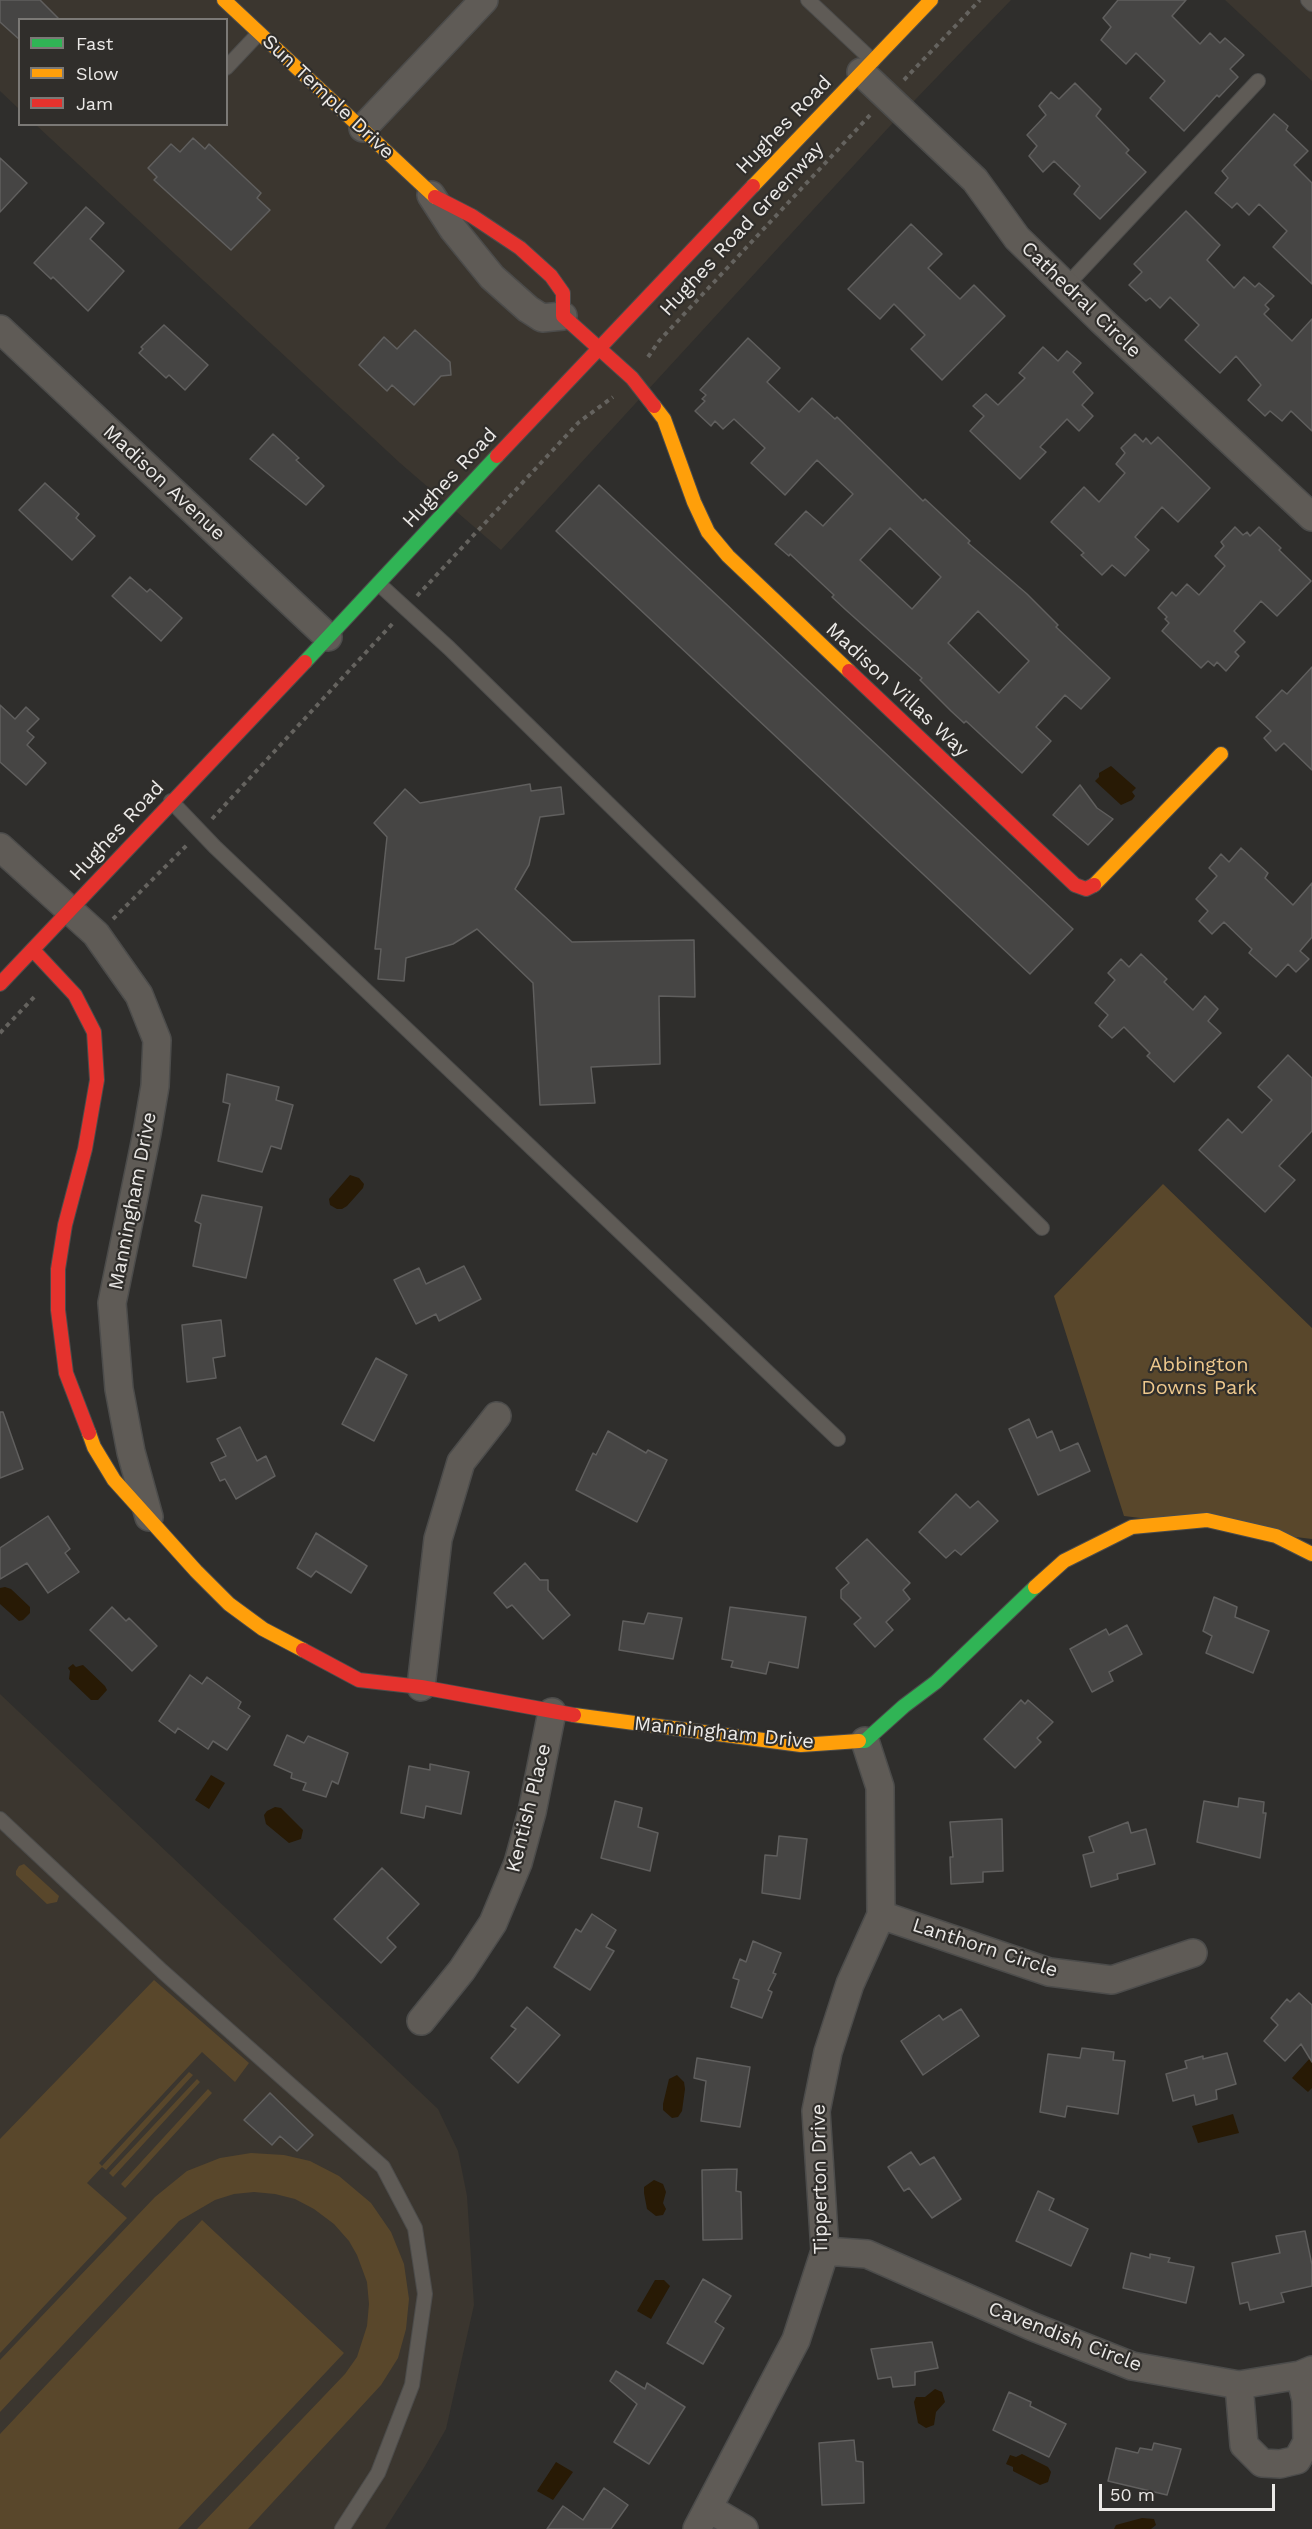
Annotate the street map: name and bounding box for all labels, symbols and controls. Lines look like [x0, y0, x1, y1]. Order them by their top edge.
legend [18, 18, 228, 126]
street label: Sun Temple Drive [257, 30, 399, 164]
text: Fast [76, 33, 113, 54]
text: Slow [76, 63, 119, 84]
street label: Hughes Road [731, 71, 837, 179]
text: Jam [76, 93, 113, 114]
street label: Hughes Road Greenway [655, 137, 829, 321]
street label: Cathedral Circle [1016, 237, 1146, 363]
street label: Madison Avenue [98, 420, 230, 546]
street label: Hughes Road [398, 423, 502, 533]
street label: Madison Villas Way [821, 618, 973, 762]
street label: Hughes Road [65, 776, 169, 886]
street label: Manningham Drive [104, 1110, 162, 1292]
park label: Abbington Downs Park [1141, 1353, 1257, 1400]
street label: Manningham Drive [633, 1712, 815, 1754]
street label: Kentish Place [501, 1741, 557, 1875]
street label: Lanthorn Circle [909, 1913, 1061, 1983]
street label: Tipperton Drive [807, 2104, 833, 2254]
street label: Cavendish Circle [985, 2297, 1145, 2377]
scale bar [1102, 2472, 1278, 2510]
text: 50 m [1110, 2484, 1155, 2505]

